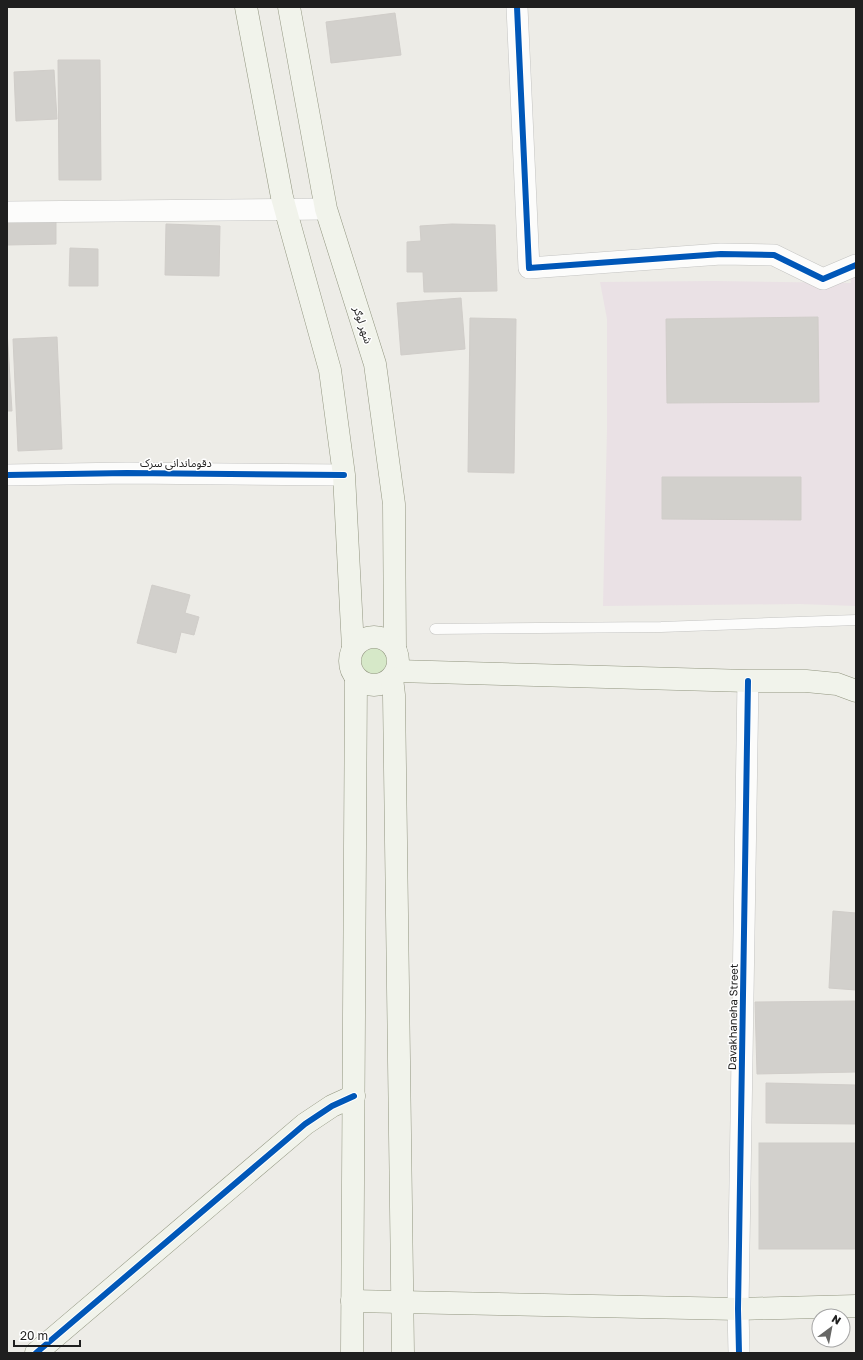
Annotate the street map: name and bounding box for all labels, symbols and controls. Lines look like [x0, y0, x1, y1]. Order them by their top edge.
street label: شهر لوګر [350, 304, 376, 346]
street label: دقوماندانی سرک [140, 456, 212, 470]
street label: Davakhaneha Street [725, 964, 740, 1070]
north arrow [811, 1308, 851, 1348]
text: N [830, 1311, 844, 1327]
scale bar [14, 1322, 80, 1348]
text: 20 m [20, 1328, 48, 1343]

